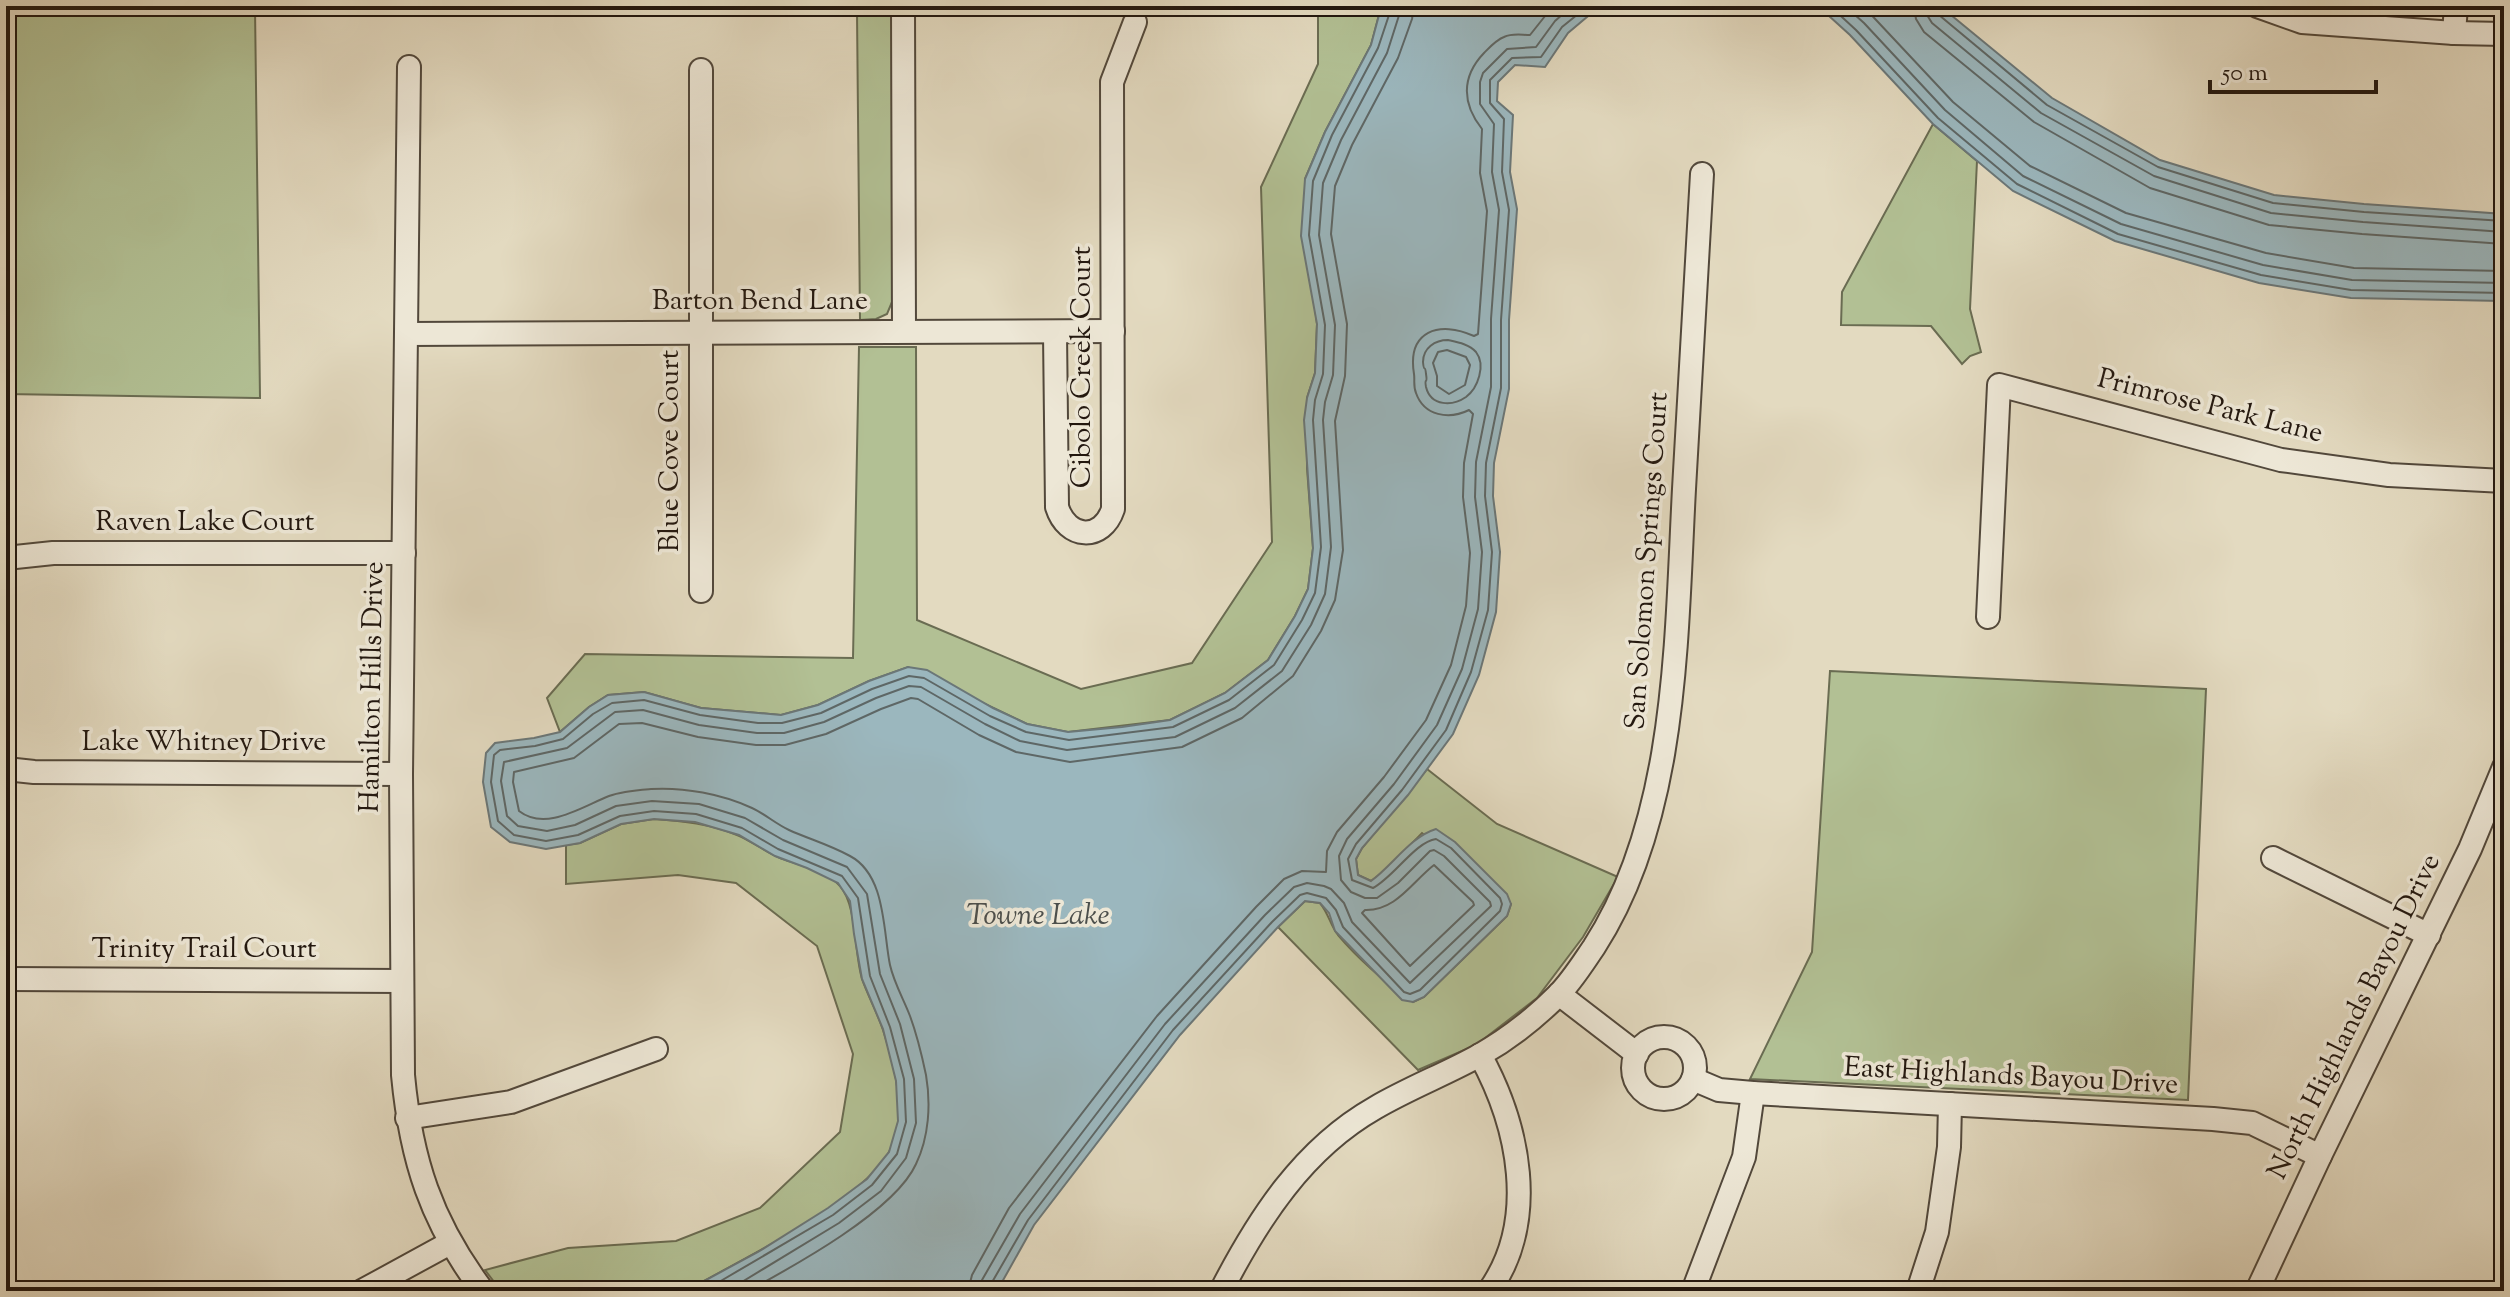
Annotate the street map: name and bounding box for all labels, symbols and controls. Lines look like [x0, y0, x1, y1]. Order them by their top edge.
scale bar [2210, 44, 2376, 94]
text: 50 m [2220, 57, 2268, 91]
street label: Cibolo Creek Court [1063, 245, 1103, 488]
street label: Barton Bend Lane [652, 282, 868, 322]
street label: Blue Cove Court [651, 349, 691, 552]
street label: Primrose Park Lane [2093, 360, 2327, 454]
street label: San Solomon Springs Court [1616, 390, 1680, 731]
street label: Raven Lake Court [96, 503, 315, 543]
street label: Hamilton Hills Drive [351, 561, 395, 813]
street label: Lake Whitney Drive [82, 723, 326, 763]
street label: North Highlands Bayou Drive [2259, 847, 2451, 1187]
water label: Towne Lake [966, 895, 1110, 938]
street label: Trinity Trail Court [91, 930, 317, 970]
street label: East Highlands Bayou Drive [1843, 1048, 2179, 1106]

